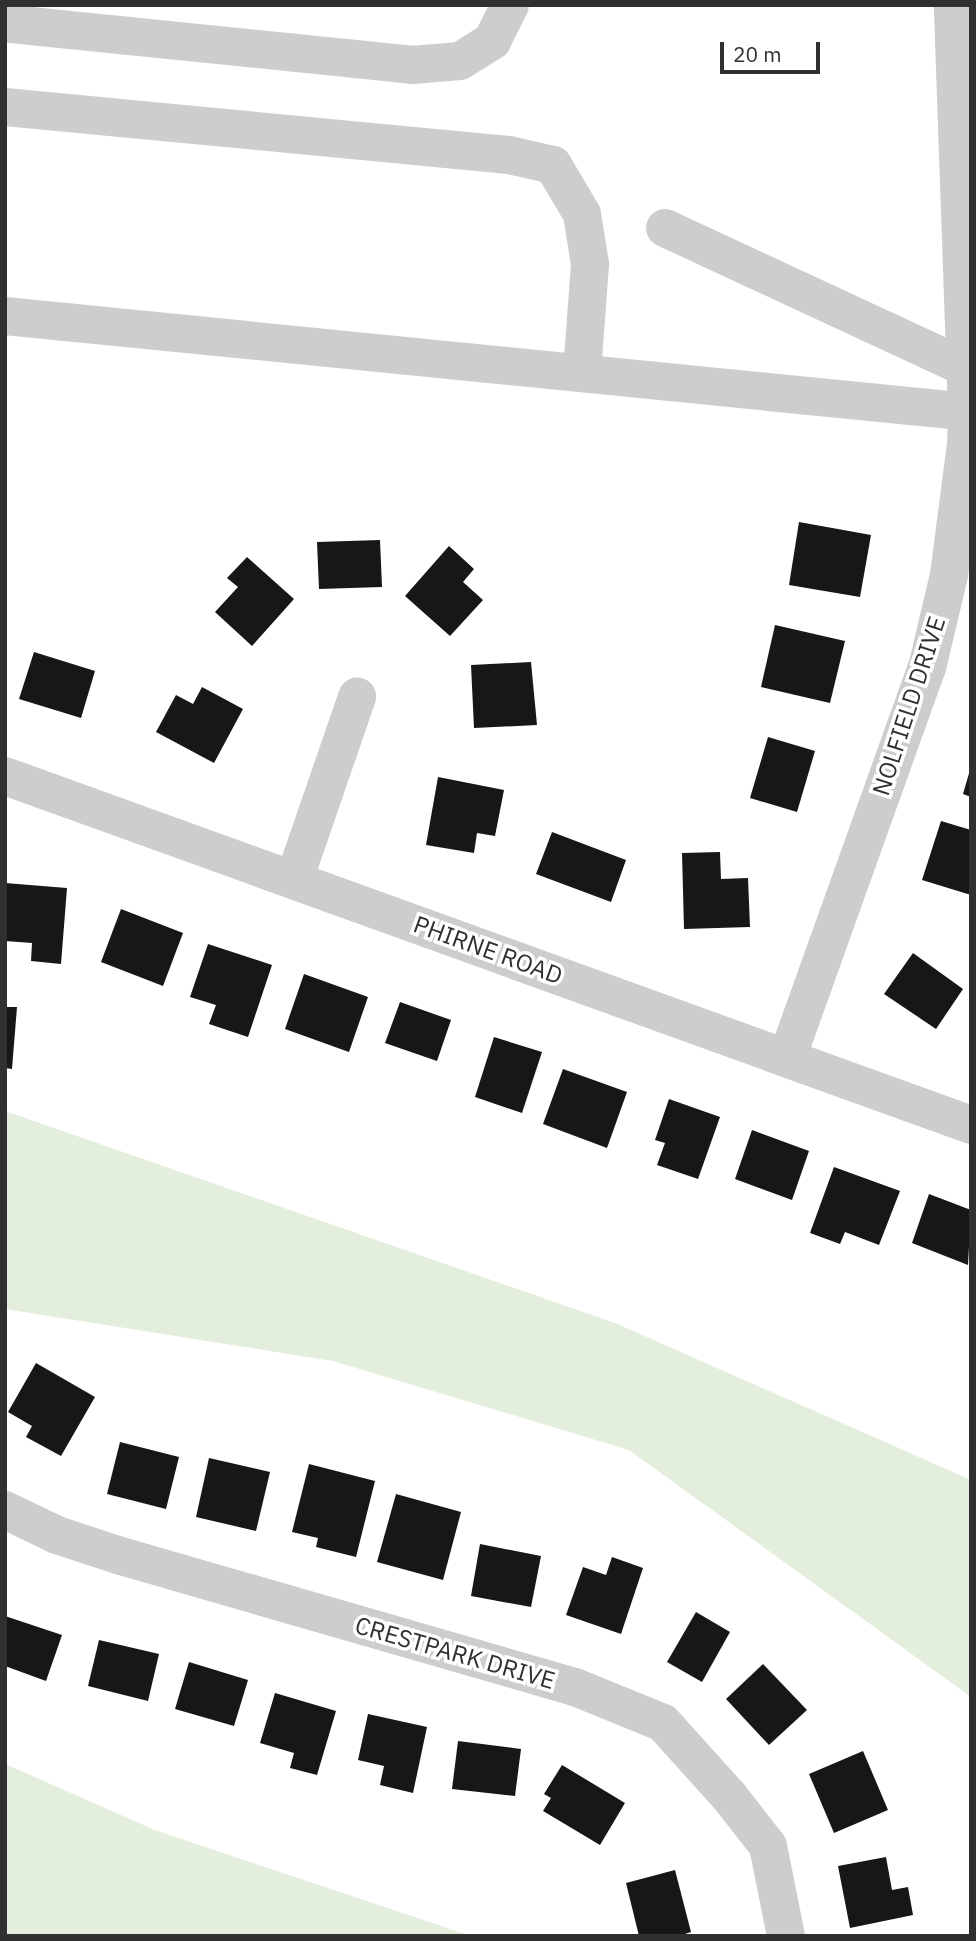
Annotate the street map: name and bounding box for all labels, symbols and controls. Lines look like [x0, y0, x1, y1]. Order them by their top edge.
scale bar [724, 28, 824, 72]
text: 20 m [733, 40, 782, 68]
street label: NOLFIELD DRIVE [866, 613, 952, 799]
street label: PHIRNE ROAD [410, 910, 566, 990]
street label: CRESTPARK DRIVE [352, 1611, 558, 1695]

